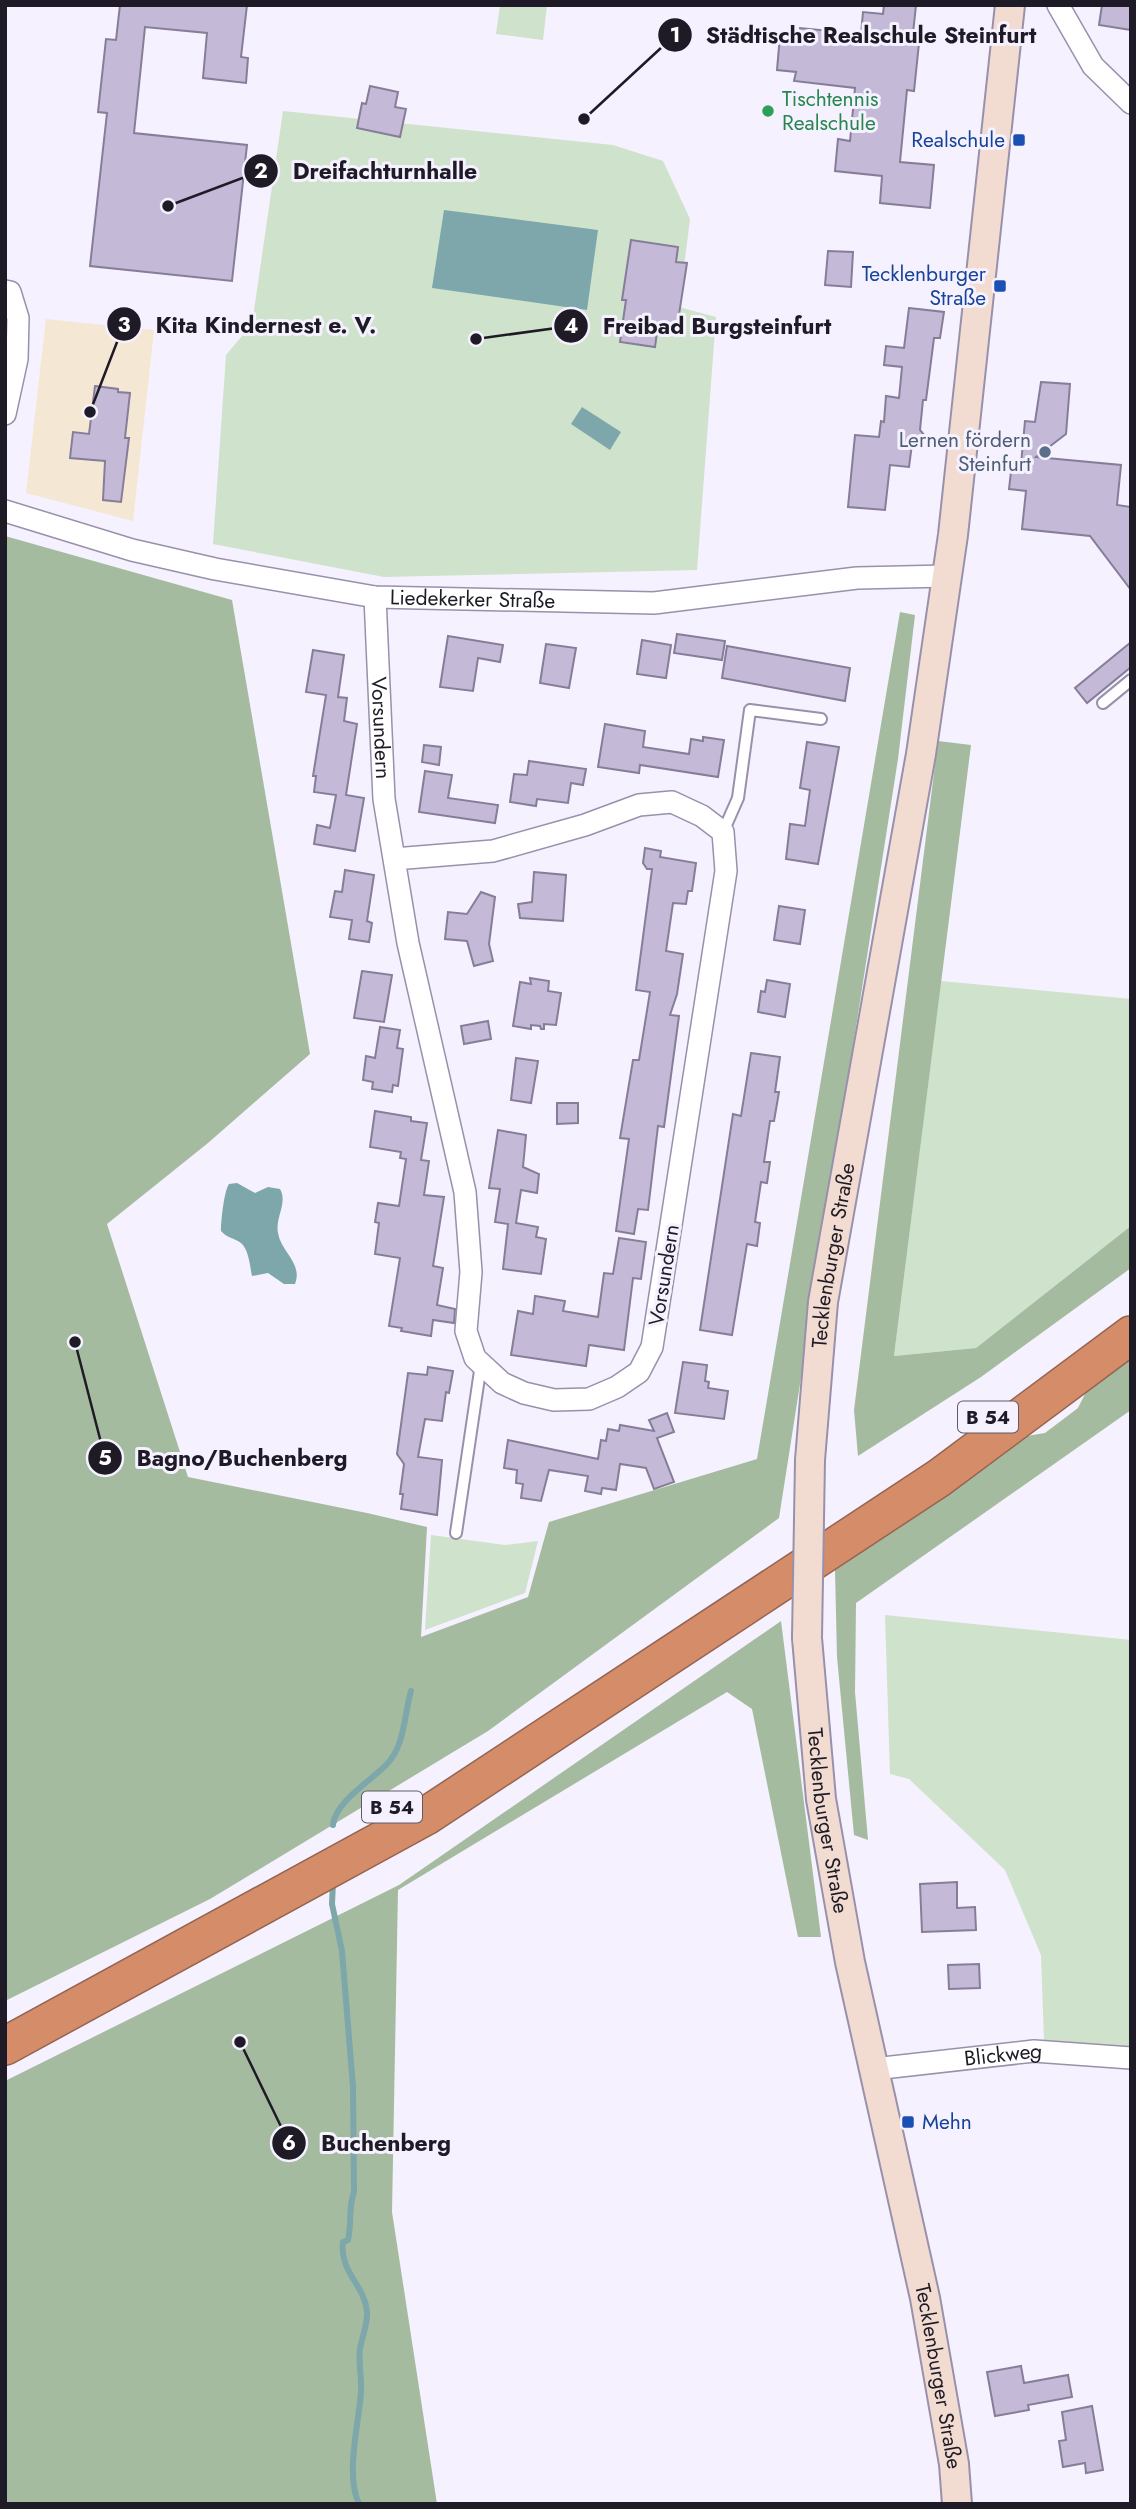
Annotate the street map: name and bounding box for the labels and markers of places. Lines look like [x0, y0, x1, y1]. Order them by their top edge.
callout: Städtische Realschule Steinfurt [657, 13, 1051, 57]
place label: Tischtennis Realschule [782, 84, 879, 138]
marker: Tischtennis Realschule [760, 103, 776, 119]
place label: Realschule [911, 125, 1005, 155]
marker: Realschule [1011, 132, 1027, 148]
callout: Dreifachturnhalle [244, 149, 491, 193]
place label: Tecklenburger Straße [862, 259, 987, 313]
marker: Tecklenburger Straße [992, 278, 1008, 294]
callout: Kita Kindernest e. V. [106, 302, 390, 346]
callout: Freibad Burgsteinfurt [554, 304, 845, 348]
place label: Lernen fördern Steinfurt [899, 425, 1031, 479]
marker: Lernen fördern Steinfurt [1037, 444, 1053, 460]
callout: Bagno/Buchenberg [87, 1436, 361, 1480]
place label: Mehn [922, 2107, 972, 2137]
marker: Mehn [900, 2114, 916, 2130]
callout: Buchenberg [272, 2121, 465, 2165]

